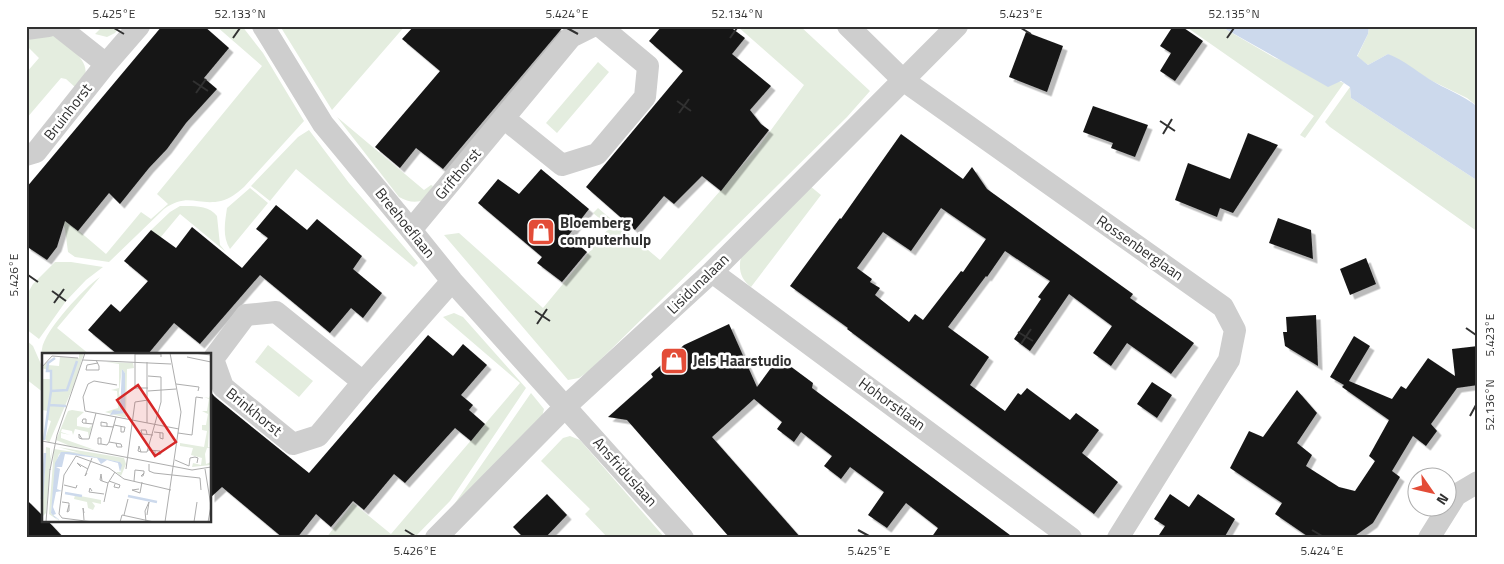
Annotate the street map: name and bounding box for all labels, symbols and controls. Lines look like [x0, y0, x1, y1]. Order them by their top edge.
text: 5.425°E [93, 4, 136, 23]
text: 52.133°N [214, 4, 266, 23]
text: 5.424°E [546, 4, 589, 23]
text: 52.134°N [711, 4, 763, 23]
text: 5.423°E [1000, 4, 1043, 23]
text: 52.135°N [1208, 4, 1260, 23]
street label: Bruinhorst [38, 78, 98, 145]
street label: Grifthorst [429, 142, 487, 205]
street label: Breehoeflaan [370, 183, 441, 263]
street label: Rossenberglaan [1092, 209, 1188, 286]
place label: Bloemberg computerhulp [560, 211, 651, 251]
shop icon: Bloemberg computerhulp [526, 217, 556, 247]
street label: Lisidunalaan [661, 248, 734, 319]
text: 5.426°E [4, 253, 23, 296]
text: 5.423°E [1480, 313, 1499, 356]
shop icon: Jels Haarstudio [659, 346, 689, 376]
place label: Jels Haarstudio [693, 349, 792, 372]
inset map [42, 353, 211, 522]
street label: Hohorstlaan [854, 371, 931, 436]
text: 52.136°N [1480, 379, 1499, 431]
street label: Brinkhorst [221, 382, 288, 442]
street label: Ansfriduslaan [588, 432, 663, 512]
north arrow [1406, 466, 1456, 516]
text: N [1432, 490, 1455, 509]
text: 5.426°E [394, 541, 437, 560]
text: 5.425°E [848, 541, 891, 560]
text: 5.424°E [1301, 541, 1344, 560]

